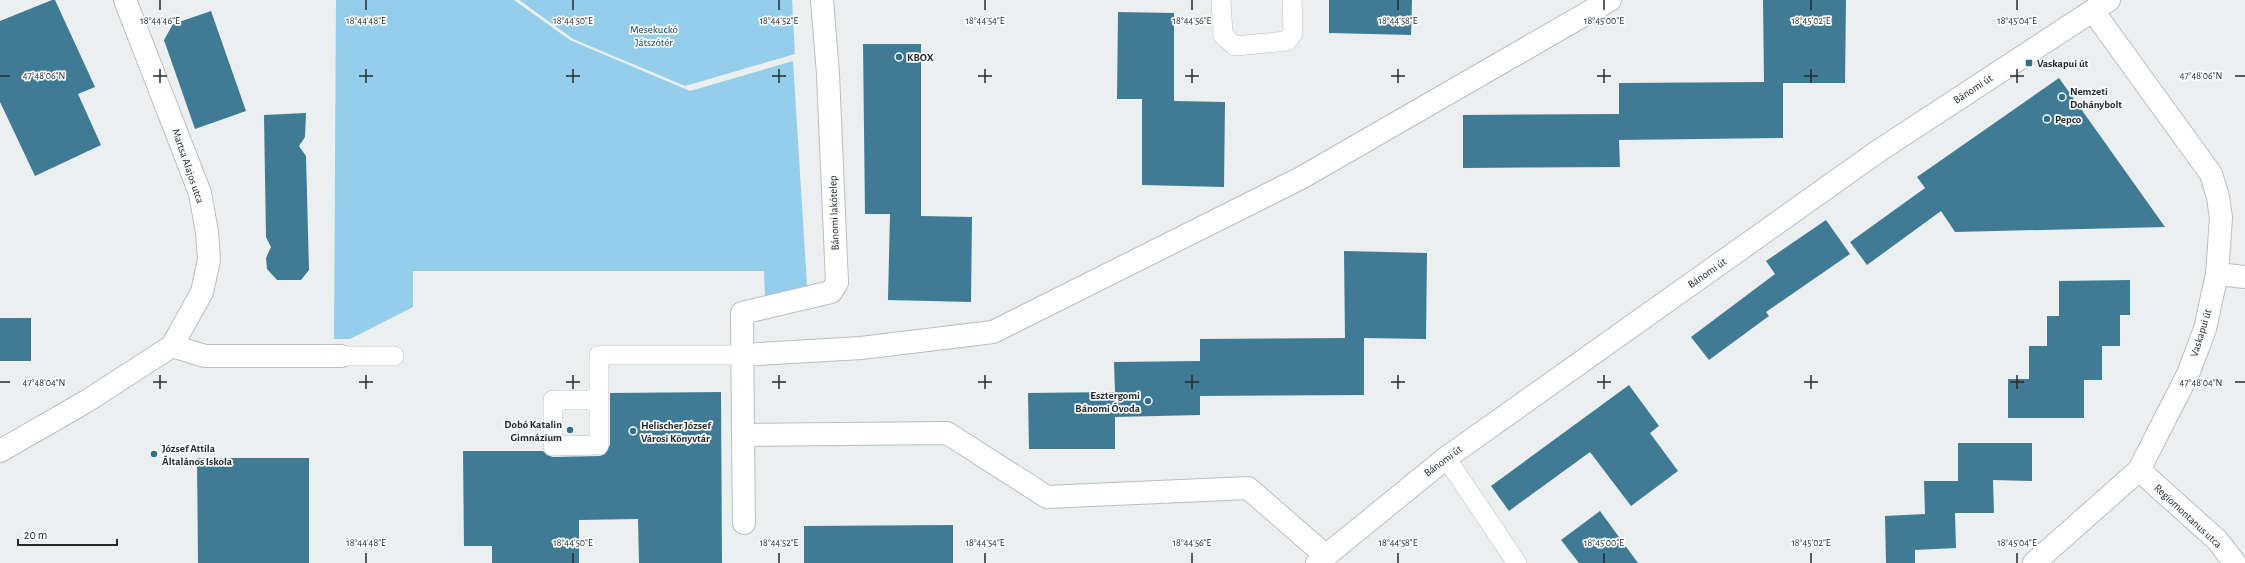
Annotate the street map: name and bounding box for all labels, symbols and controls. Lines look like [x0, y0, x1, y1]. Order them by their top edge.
text: 18°44'46"E [140, 16, 180, 26]
text: 18°44'48"E [346, 16, 386, 26]
text: 18°44'50"E [553, 16, 593, 26]
text: 18°44'52"E [760, 16, 799, 26]
text: 18°44'54"E [966, 16, 1005, 26]
text: 18°44'56"E [1173, 16, 1212, 26]
text: 18°44'58"E [1379, 16, 1418, 26]
text: 18°45'00"E [1584, 16, 1624, 26]
text: 18°45'02"E [1791, 16, 1831, 26]
text: 18°45'04"E [1997, 16, 2037, 26]
park label: Mesekuckó Játszótér [630, 24, 678, 48]
marker: KBOX [894, 52, 904, 62]
place label: KBOX [907, 52, 934, 63]
marker: Vaskapui út [2024, 58, 2034, 68]
place label: Vaskapui út [2037, 58, 2089, 69]
text: 47°48'06"N [23, 71, 65, 81]
text: 47°48'06"N [2180, 71, 2222, 81]
street label: Bánomi út [1951, 72, 1995, 106]
place label: Nemzeti Dohánybolt [2070, 86, 2122, 110]
marker: Nemzeti Dohánybolt [2057, 92, 2067, 102]
marker: Pepco [2042, 114, 2052, 124]
place label: Pepco [2055, 114, 2082, 125]
street label: Martsa Alajos utca [170, 127, 206, 205]
street label: Bánomi lakótelep [827, 175, 841, 251]
street label: Bánomi út [1686, 256, 1729, 290]
street label: Vaskapui út [2189, 307, 2214, 358]
text: 47°48'04"N [23, 378, 65, 388]
text: 47°48'04"N [2180, 378, 2222, 388]
place label: Esztergomi Bánomi Óvoda [1075, 390, 1141, 414]
marker: Esztergomi Bánomi Óvoda [1143, 396, 1153, 406]
place label: Dobó Katalin Gimnázium [504, 419, 562, 443]
place label: Helischer József Városi Könyvtár [641, 420, 712, 444]
marker: Dobó Katalin Gimnázium [565, 425, 575, 435]
marker: Helischer József Városi Könyvtár [628, 426, 638, 436]
place label: József Attila Általános Iskola [162, 443, 233, 467]
street label: Bánomi út [1422, 443, 1464, 479]
marker: József Attila Általános Iskola [149, 449, 159, 459]
street label: Regiomontanus utca [2152, 482, 2224, 550]
scale bar [18, 521, 117, 547]
text: 20 m [24, 529, 47, 541]
text: 18°44'48"E [346, 538, 386, 548]
text: 18°44'50"E [553, 538, 593, 548]
text: 18°44'52"E [760, 538, 799, 548]
text: 18°44'54"E [966, 538, 1005, 548]
text: 18°44'56"E [1173, 538, 1212, 548]
text: 18°44'58"E [1379, 538, 1418, 548]
text: 18°45'00"E [1584, 538, 1624, 548]
text: 18°45'02"E [1791, 538, 1831, 548]
text: 18°45'04"E [1997, 538, 2037, 548]

